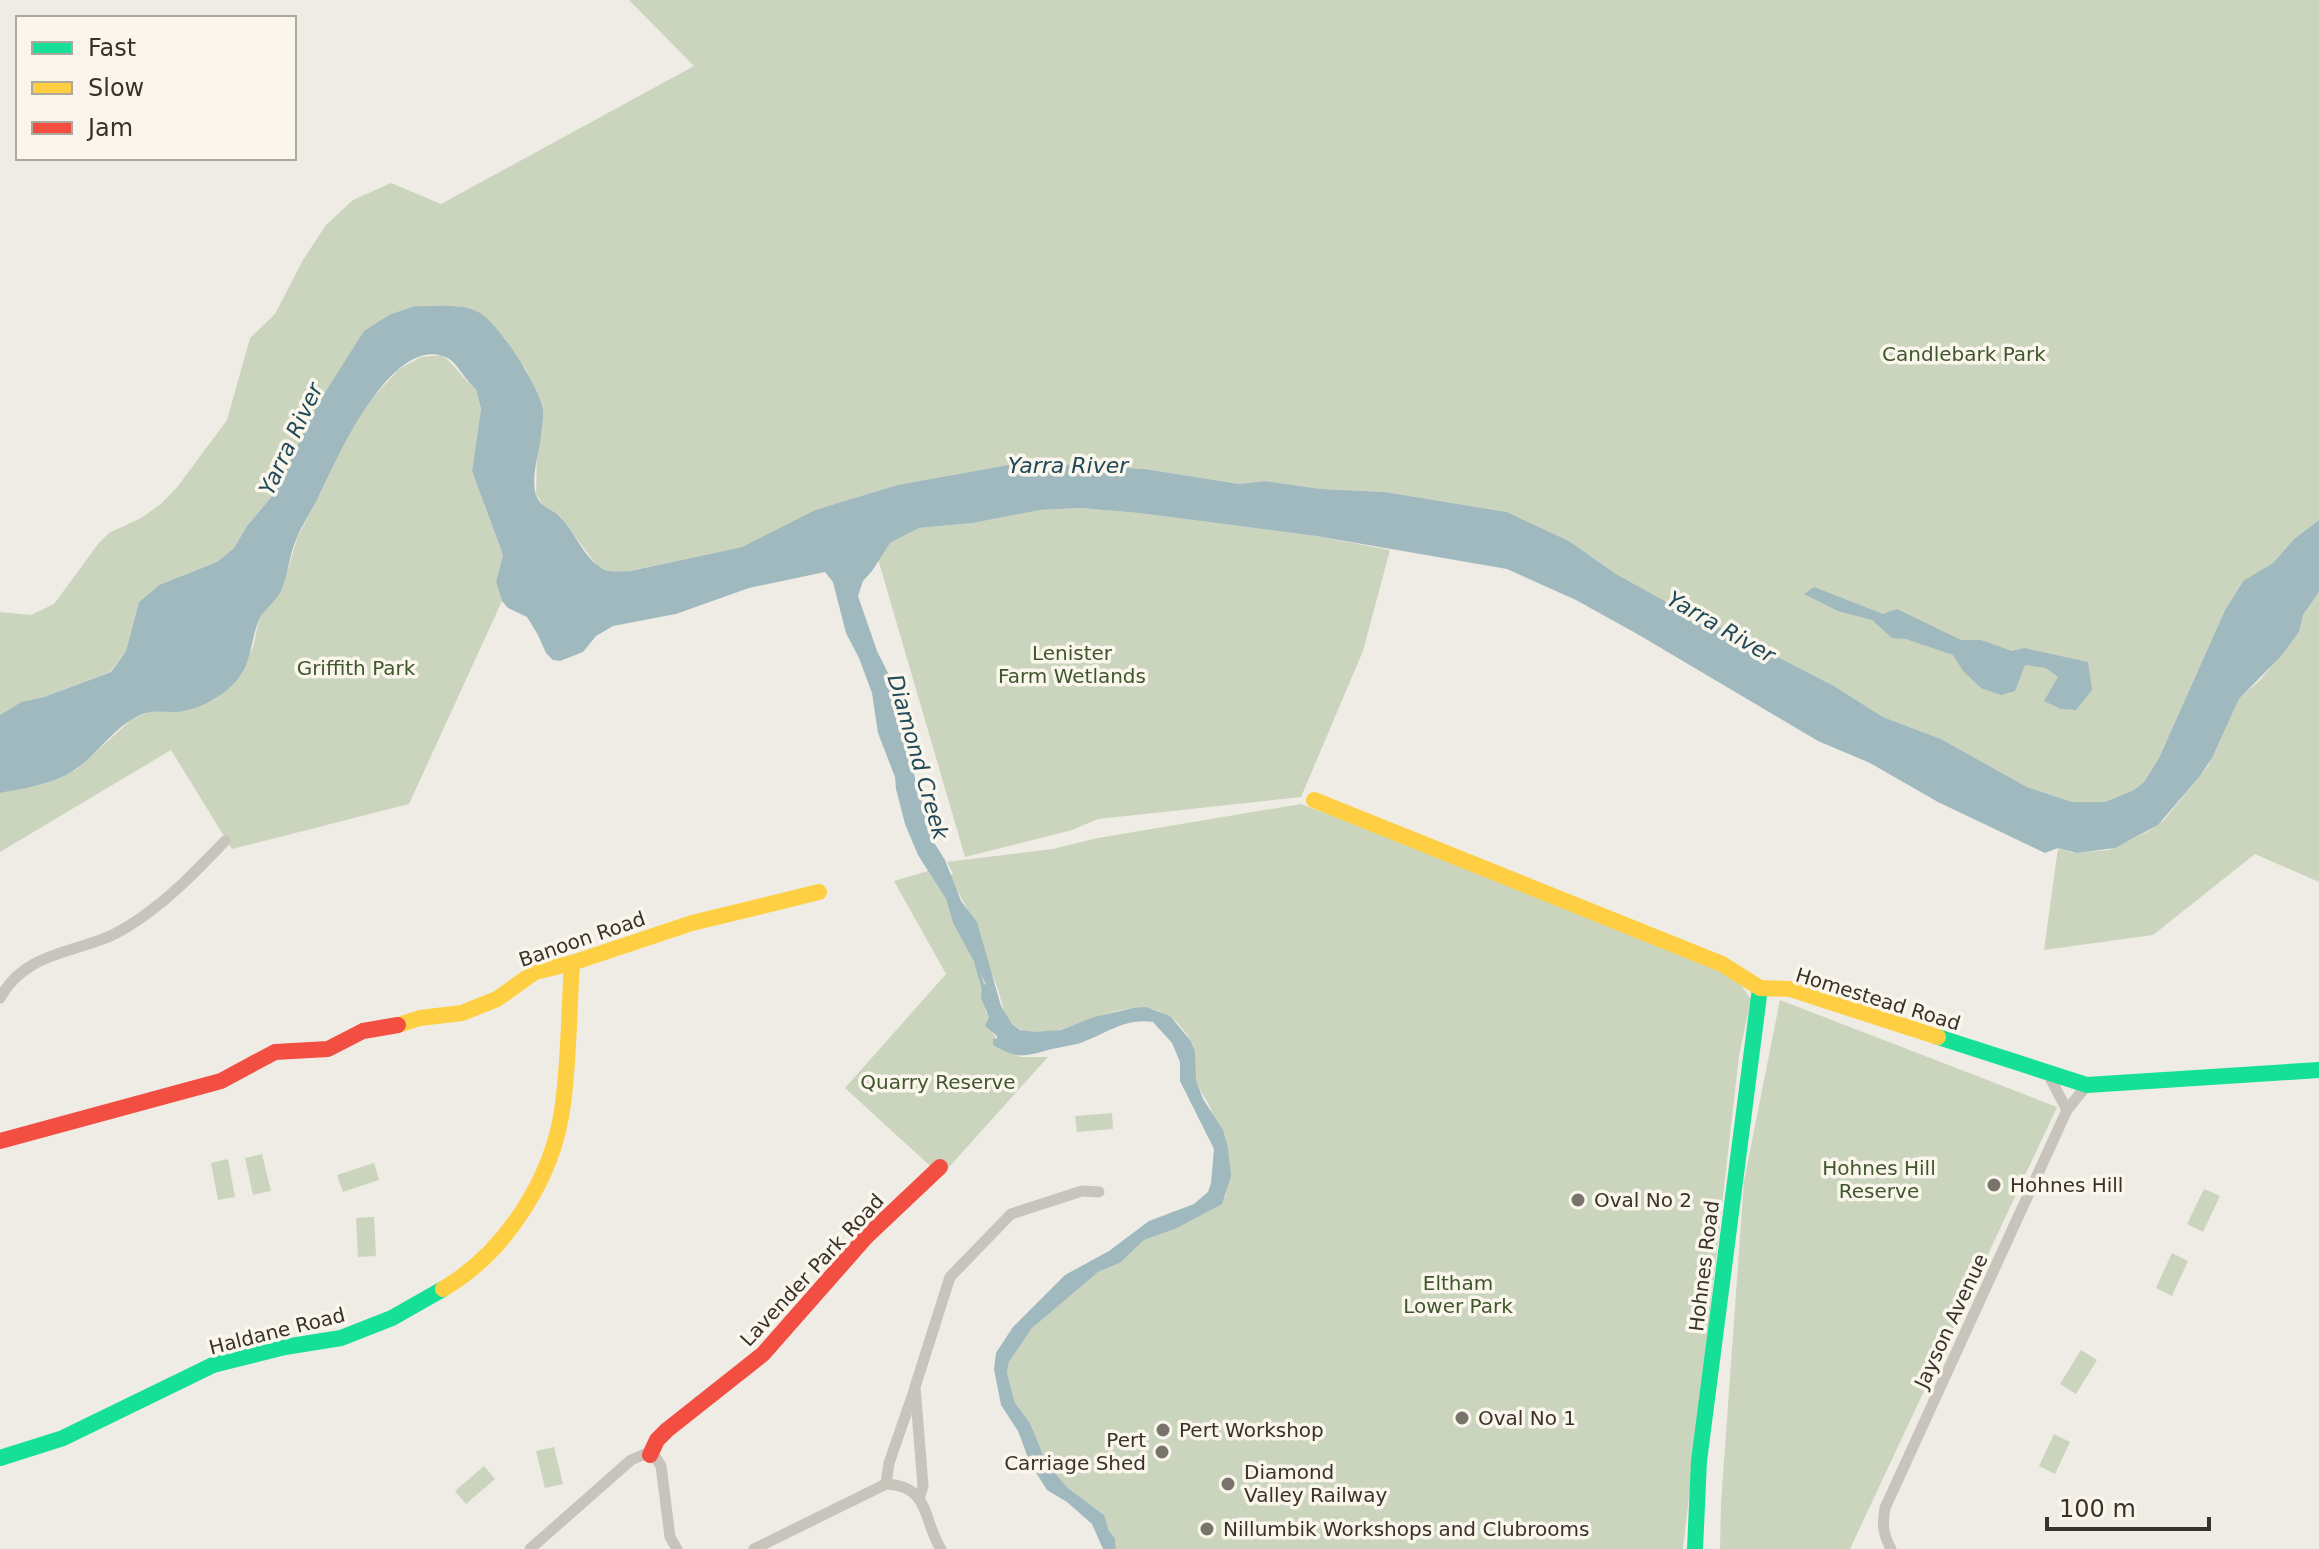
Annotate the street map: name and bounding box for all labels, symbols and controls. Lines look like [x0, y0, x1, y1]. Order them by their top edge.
legend [16, 16, 296, 160]
text: Fast [88, 34, 136, 62]
text: Slow [88, 74, 144, 102]
text: Jam [86, 114, 133, 142]
park label: Candlebark Park [1882, 342, 2046, 366]
water label: Yarra River [254, 377, 329, 499]
water label: Yarra River [1008, 453, 1130, 478]
water label: Yarra River [1663, 586, 1781, 669]
park label: Lenister Farm Wetlands [998, 641, 1146, 688]
park label: Griffith Park [297, 656, 416, 680]
water label: Diamond Creek [882, 672, 954, 844]
street label: Banoon Road [516, 906, 648, 972]
street label: Homestead Road [1793, 963, 1963, 1035]
park label: Quarry Reserve [860, 1070, 1016, 1094]
park label: Hohnes Hill Reserve [1822, 1156, 1936, 1203]
place label: Hohnes Hill [2010, 1173, 2123, 1197]
marker: Hohnes Hill [1985, 1176, 2003, 1194]
place label: Oval No 2 [1594, 1188, 1692, 1212]
street label: Lavender Park Road [735, 1189, 889, 1351]
marker: Oval No 2 [1569, 1191, 1587, 1209]
street label: Hohnes Road [1684, 1199, 1724, 1333]
street label: Jayson Avenue [1908, 1250, 1993, 1394]
park label: Eltham Lower Park [1403, 1271, 1513, 1318]
street label: Haldane Road [207, 1303, 347, 1359]
place label: Oval No 1 [1478, 1406, 1576, 1430]
marker: Oval No 1 [1453, 1409, 1471, 1427]
place label: Pert Workshop [1179, 1418, 1324, 1442]
marker: Pert Workshop [1154, 1421, 1172, 1439]
place label: Pert Carriage Shed [1004, 1428, 1146, 1475]
marker: Pert Carriage Shed [1153, 1443, 1171, 1461]
place label: Diamond Valley Railway [1244, 1460, 1387, 1507]
marker: Diamond Valley Railway [1219, 1475, 1237, 1493]
scale bar [2047, 1481, 2209, 1531]
text: 100 m [2059, 1495, 2136, 1523]
place label: Nillumbik Workshops and Clubrooms [1223, 1517, 1589, 1541]
marker: Nillumbik Workshops and Clubrooms [1198, 1520, 1216, 1538]

